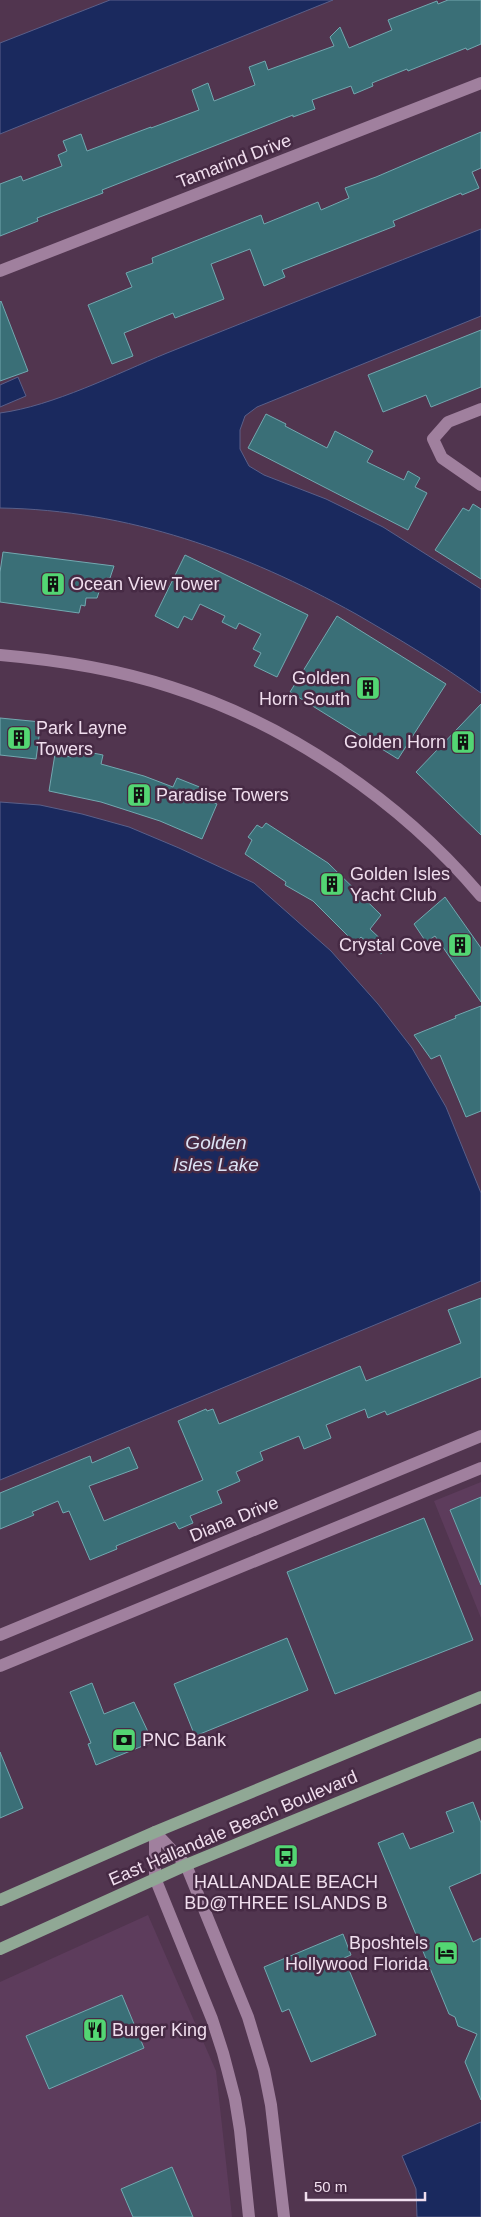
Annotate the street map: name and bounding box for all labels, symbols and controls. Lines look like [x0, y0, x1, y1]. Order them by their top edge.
street label: Tamarind Drive [174, 130, 294, 192]
building icon: Ocean View Tower [40, 571, 66, 597]
place label: Ocean View Tower [70, 574, 219, 594]
place label: Golden Horn South [259, 668, 350, 709]
building icon: Golden Horn South [355, 675, 381, 701]
place label: Park Layne Towers [36, 718, 127, 759]
building icon: Park Layne Towers [6, 725, 32, 751]
building icon: Golden Horn [450, 729, 476, 755]
place label: Golden Horn [344, 732, 446, 752]
building icon: Paradise Towers [126, 782, 152, 808]
place label: Paradise Towers [156, 785, 289, 805]
place label: Golden Isles Yacht Club [350, 864, 450, 905]
building icon: Golden Isles Yacht Club [319, 871, 345, 897]
building icon: Crystal Cove [447, 932, 473, 958]
place label: Crystal Cove [339, 935, 442, 955]
water label: Golden Isles Lake [173, 1132, 259, 1175]
street label: Diana Drive [187, 1492, 281, 1546]
bank icon: PNC Bank [111, 1727, 137, 1753]
place label: PNC Bank [142, 1730, 227, 1750]
street label: East Hallandale Beach Boulevard [106, 1766, 360, 1890]
bus stop icon: HALLANDALE BEACH BD@THREE ISLANDS B [273, 1843, 299, 1869]
place label: HALLANDALE BEACH BD@THREE ISLANDS B [184, 1872, 388, 1913]
place label: Bposhtels Hollywood Florida [285, 1933, 429, 1974]
hotel icon: Bposhtels Hollywood Florida [433, 1940, 459, 1966]
restaurant icon: Burger King [82, 2017, 108, 2043]
place label: Burger King [112, 2020, 207, 2040]
scale bar [306, 2170, 425, 2202]
text: 50 m [314, 2178, 347, 2195]

